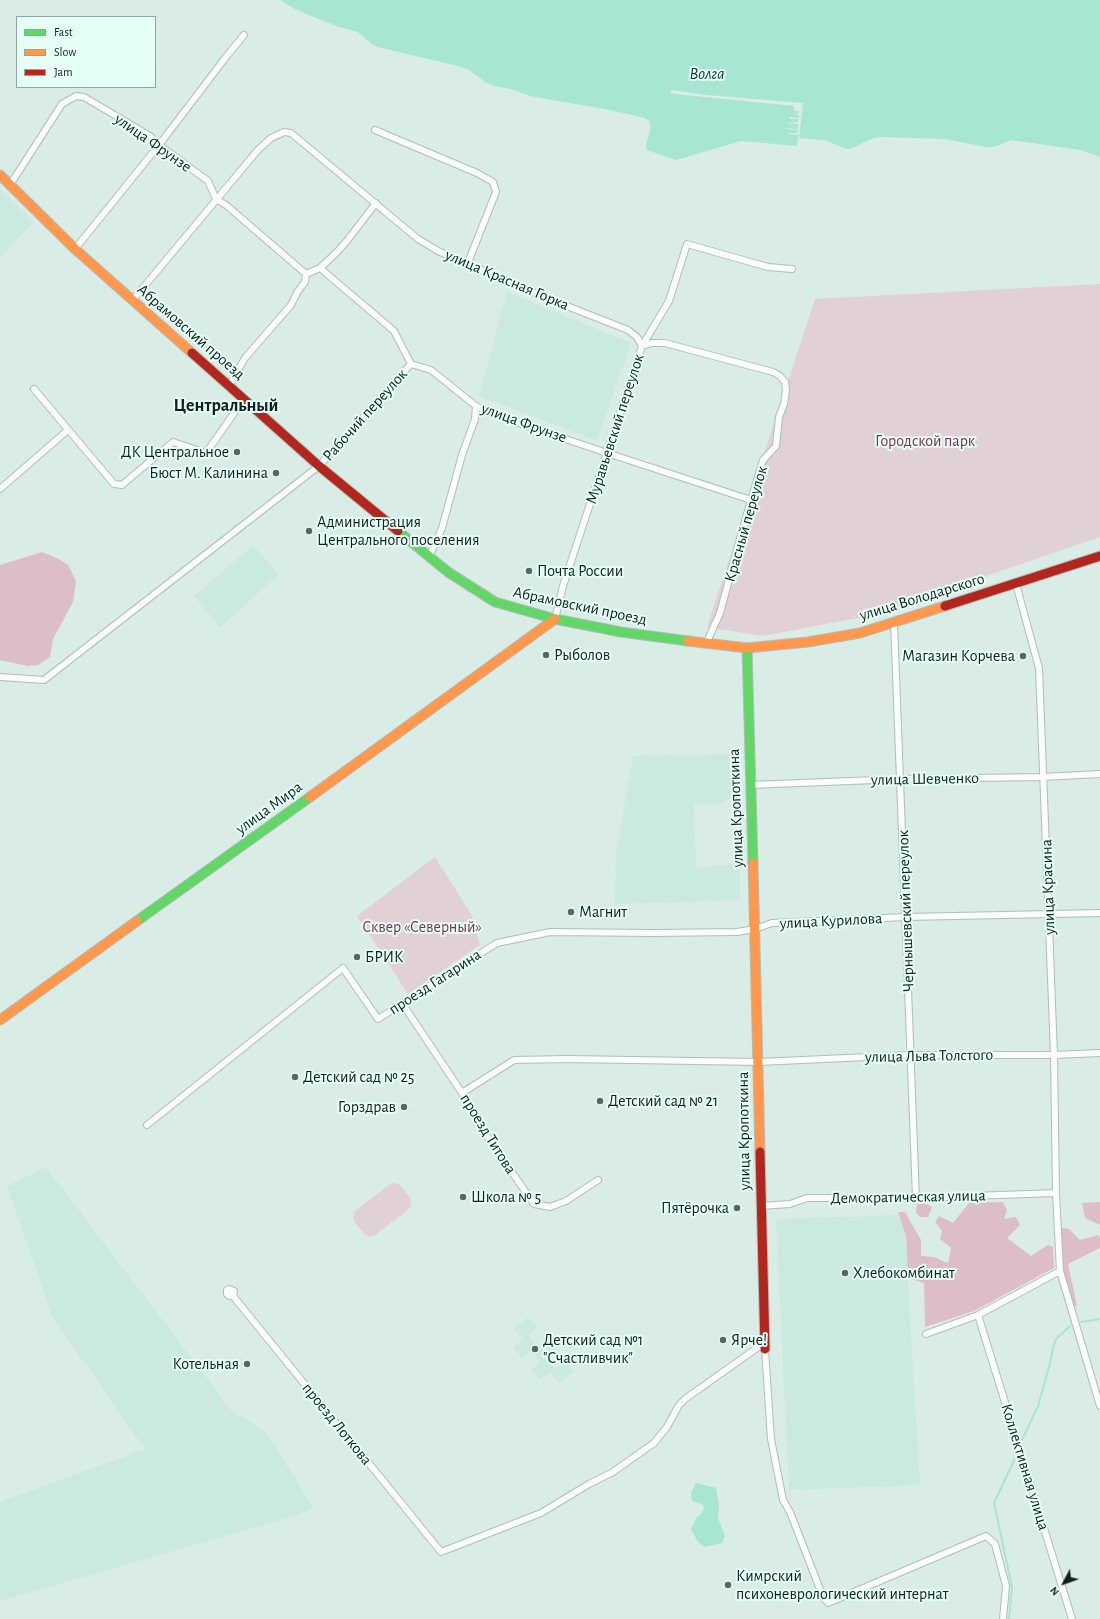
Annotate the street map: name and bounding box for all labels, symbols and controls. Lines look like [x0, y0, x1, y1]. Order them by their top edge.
legend [16, 16, 156, 88]
text: Fast [54, 26, 73, 38]
text: Slow [54, 46, 76, 58]
water label: Волга [690, 64, 724, 84]
text: Jam [54, 66, 73, 78]
street label: улица Фрунзе [111, 109, 195, 177]
street label: улица Красная Горка [442, 245, 572, 315]
street label: Абрамовский проезд [133, 280, 249, 384]
street label: Муравьевский переулок [582, 351, 648, 507]
street label: Рабочий переулок [318, 365, 412, 465]
district label: Центральный [174, 395, 278, 417]
street label: улица Фрунзе [479, 399, 569, 447]
park label: Городской парк [875, 431, 975, 451]
place label: ДК Центральное [121, 442, 229, 462]
marker: ДК Центральное [232, 447, 242, 457]
place label: Бюст М. Калинина [149, 463, 268, 483]
street label: Красный переулок [720, 464, 772, 584]
marker: Бюст М. Калинина [271, 468, 281, 478]
place label: Администрация Центрального поселения [317, 512, 480, 550]
marker: Администрация Центрального поселения [304, 526, 314, 536]
place label: Почта России [537, 561, 623, 581]
marker: Почта России [524, 566, 534, 576]
street label: улица Володарского [857, 569, 987, 625]
street label: Абрамовский проезд [511, 582, 649, 630]
place label: Рыболов [554, 645, 610, 665]
place label: Магазин Корчева [902, 646, 1015, 666]
marker: Рыболов [541, 650, 551, 660]
marker: Магазин Корчева [1018, 651, 1028, 661]
street label: улица Кропоткина [724, 748, 748, 868]
street label: улица Шевченко [871, 768, 979, 790]
street label: улица Мира [232, 777, 306, 839]
street label: Чернышевский переулок [894, 830, 918, 992]
street label: улица Красина [1037, 839, 1059, 935]
place label: Магнит [579, 902, 627, 922]
marker: Магнит [566, 907, 576, 917]
street label: улица Курилова [779, 909, 883, 933]
park label: Сквер «Северный» [362, 917, 482, 937]
street label: проезд Гагарина [385, 945, 485, 1019]
place label: БРИК [365, 947, 403, 967]
marker: БРИК [352, 952, 362, 962]
street label: улица Льва Толстого [865, 1045, 993, 1067]
place label: Детский сад № 25 [303, 1067, 414, 1087]
street label: улица Кропоткина [733, 1071, 755, 1191]
marker: Детский сад № 25 [290, 1072, 300, 1082]
street label: проезд Титова [456, 1090, 520, 1178]
place label: Детский сад № 21 [608, 1091, 718, 1111]
marker: Детский сад № 21 [595, 1096, 605, 1106]
place label: Горздрав [338, 1097, 396, 1117]
marker: Горздрав [399, 1102, 409, 1112]
street label: Демократическая улица [830, 1186, 986, 1208]
place label: Школа № 5 [471, 1187, 541, 1207]
marker: Школа № 5 [458, 1192, 468, 1202]
place label: Пятёрочка [661, 1198, 729, 1218]
marker: Пятёрочка [732, 1203, 742, 1213]
place label: Хлебокомбинат [853, 1263, 955, 1283]
marker: Хлебокомбинат [840, 1268, 850, 1278]
place label: Детский сад №1 "Счастливчик" [543, 1330, 643, 1368]
place label: Ярче! [731, 1330, 767, 1350]
marker: Ярче! [718, 1335, 728, 1345]
marker: Детский сад №1 "Счастливчик" [530, 1344, 540, 1354]
place label: Котельная [172, 1354, 239, 1374]
marker: Котельная [242, 1359, 252, 1369]
street label: проезд Лоткова [298, 1379, 376, 1469]
street label: Коллективная улица [997, 1401, 1053, 1533]
north arrow [1044, 1563, 1084, 1603]
place label: Кимрский психоневрологический интернат [736, 1566, 948, 1604]
marker: Кимрский психоневрологический интернат [723, 1580, 733, 1590]
text: N [1048, 1585, 1061, 1598]

